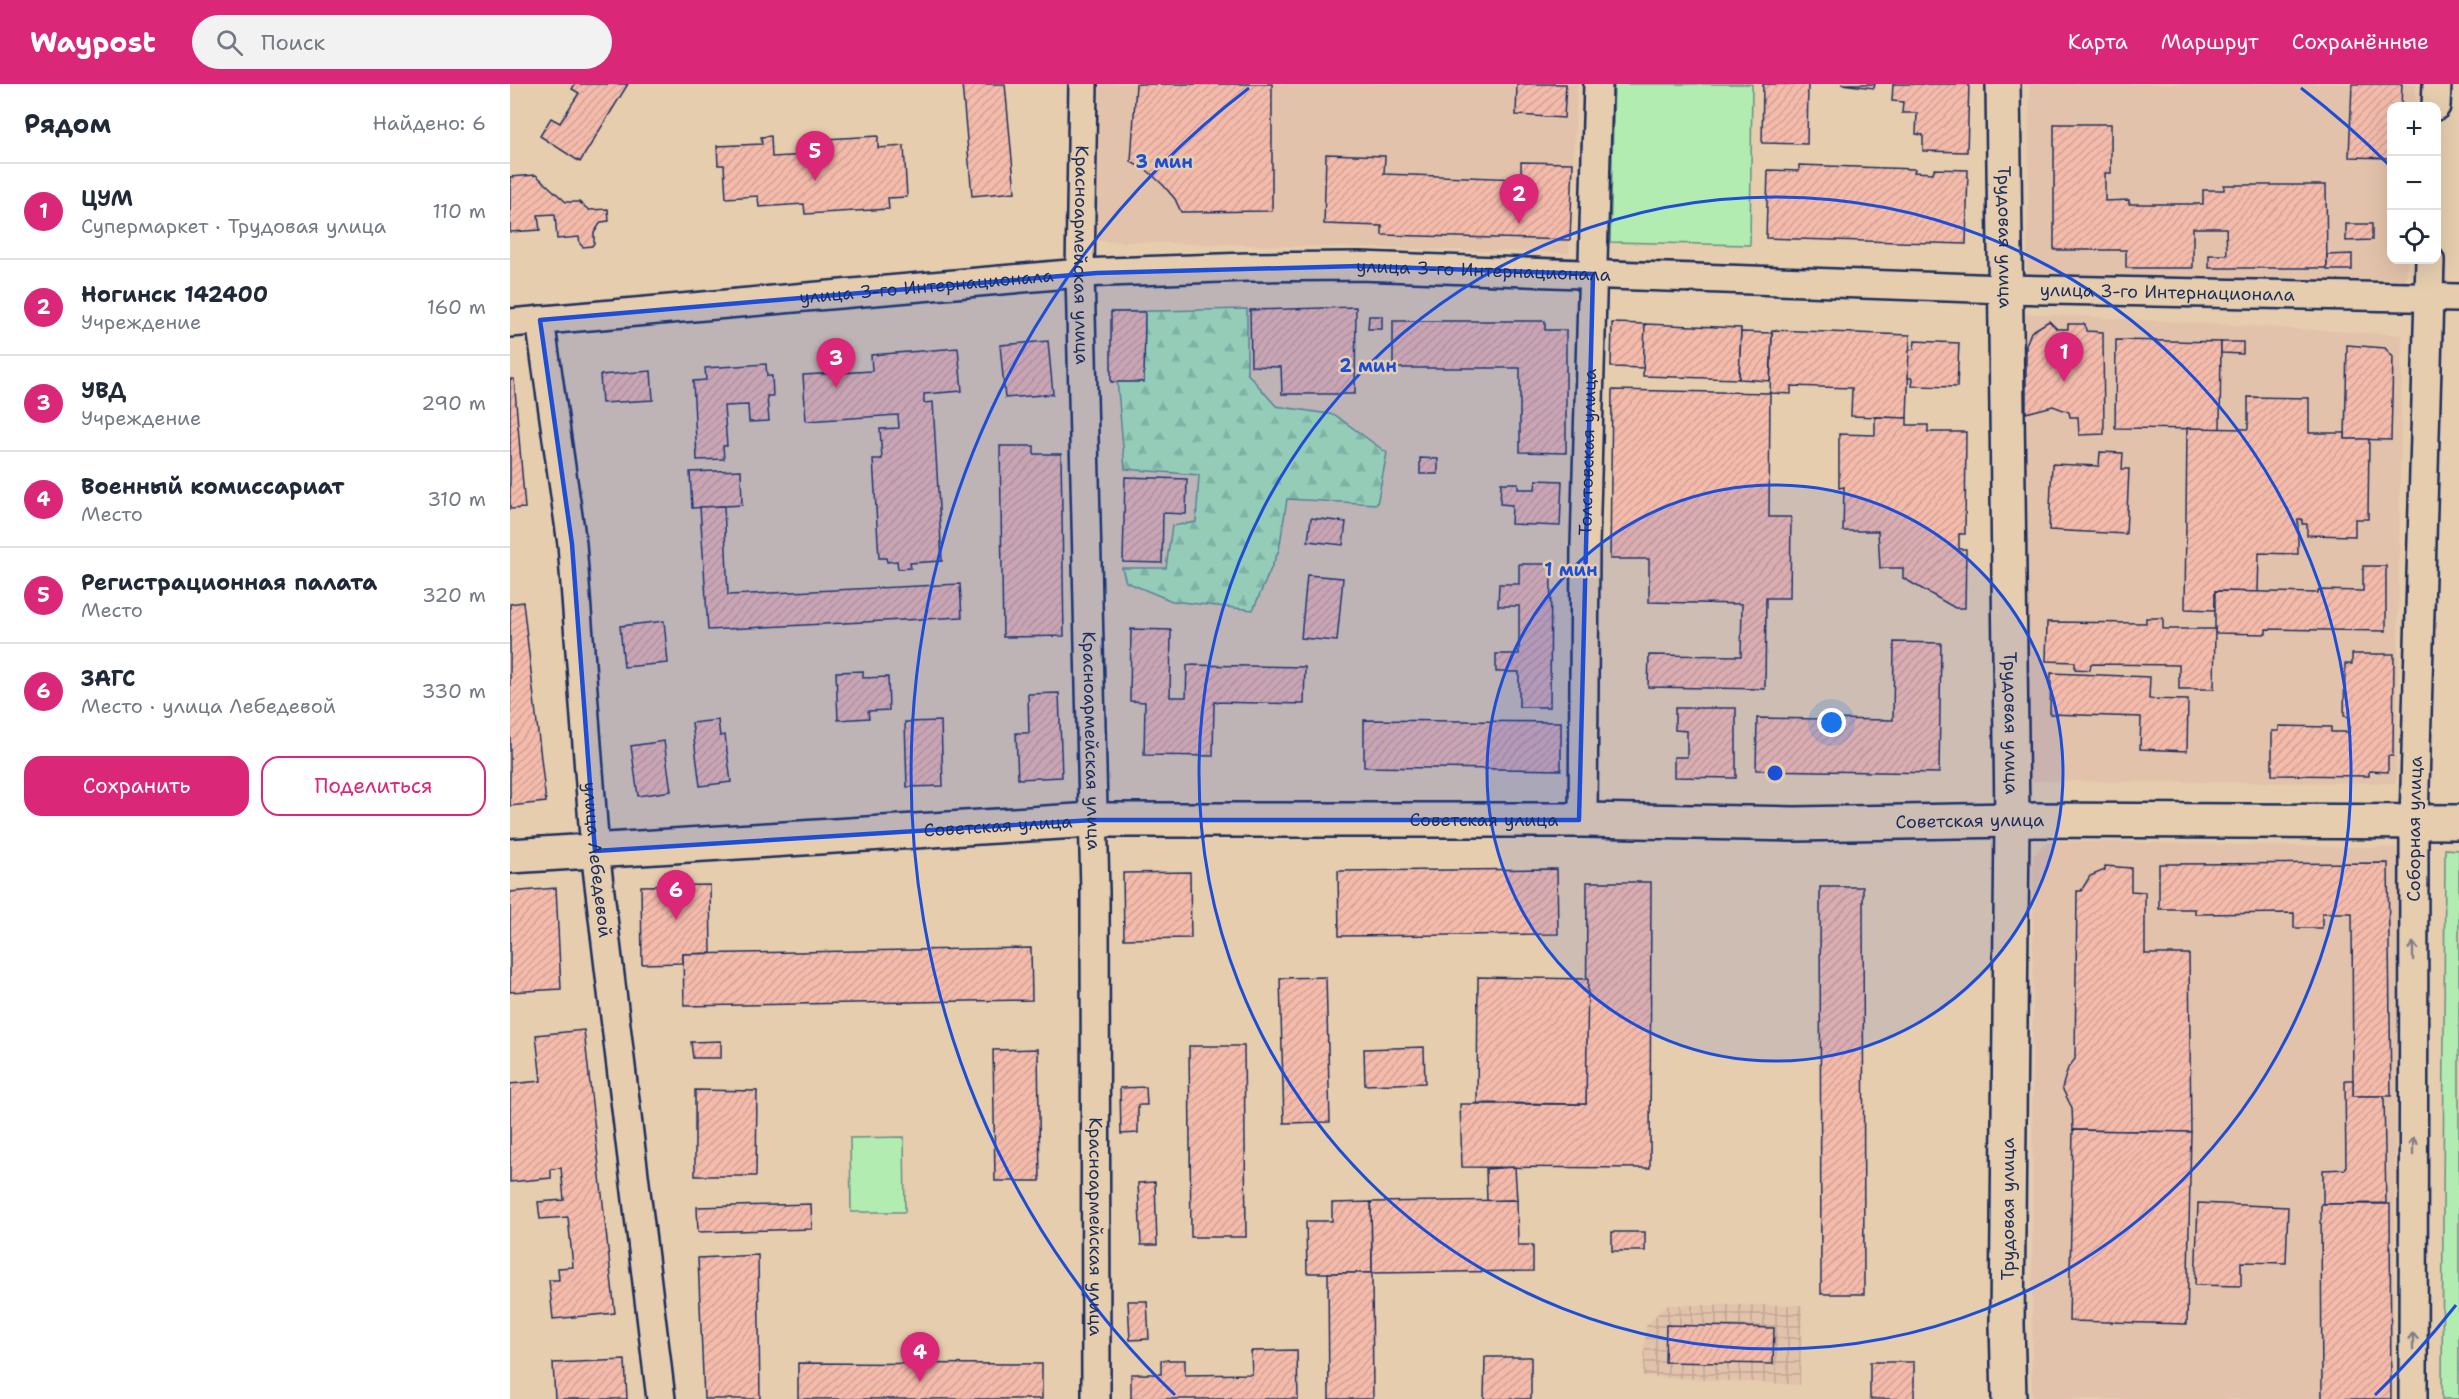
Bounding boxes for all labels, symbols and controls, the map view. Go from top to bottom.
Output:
search box [192,15,612,69]
text: Waypost [30,23,156,61]
icon: search [213,26,246,59]
text: Поиск [261,28,325,57]
text: Карта [2068,28,2128,56]
text: Маршрут [2161,28,2259,56]
text: Сохранённые [2292,28,2429,56]
map controls [2387,102,2441,264]
button: + [2387,102,2441,156]
text: Рядом [24,106,111,141]
text: Найдено: 6 [373,110,486,136]
pin: 5 [796,132,834,181]
street label: Красноармейская улица [1068,145,1094,365]
text: 3 мин [1135,150,1193,174]
button: − [2387,156,2441,210]
street label: Трудовая улица [1992,165,2018,309]
pin: 2 [1500,174,1538,224]
text: ЦУМ [81,184,133,213]
text: 1 [39,198,48,224]
text: 110 m [432,198,486,224]
button: locate [2387,210,2441,264]
text: Супермаркет · Трудовая улица [81,213,386,239]
street label: улица 3-го Интернационала [1356,254,1611,287]
street label: улица 3-го Интернационала [798,263,1054,310]
street label: улица 3-го Интернационала [2040,278,2295,307]
text: Ногинск 142400 [81,280,268,309]
text: 2 [37,294,51,320]
text: 160 m [427,294,486,320]
text: Учреждение [81,309,201,335]
pin: 1 [2044,332,2084,382]
pin: 3 [816,338,856,388]
text: 2 мин [1339,354,1397,378]
street label: Толстовская улица [1573,368,1602,536]
text: УВД [81,376,126,405]
text: 3 [37,390,51,416]
text: 290 m [421,390,486,416]
text: Учреждение [81,405,201,431]
text: Военный комиссариат [81,472,345,501]
text: 4 [37,486,51,512]
text: 310 m [427,486,486,512]
text: Место [81,501,143,527]
text: 1 мин [1544,558,1598,582]
text: Регистрационная палата [81,568,377,597]
text: 5 [37,582,50,608]
text: 320 m [422,582,486,608]
text: Место [81,597,143,623]
street label: Красноармейская улица [1077,631,1106,851]
street label: Трудовая улица [1998,651,2024,794]
text: ЗАГС [81,664,136,693]
text: 6 [37,678,51,704]
text: 330 m [422,678,486,704]
text: Место · улица Лебедевой [81,693,336,719]
your location [1817,708,1846,737]
button: Сохранить [24,756,249,816]
button: Поделиться [261,756,486,816]
street label: Соборная улица [2402,756,2428,902]
centre of rings [1765,763,1785,783]
street label: улица Лебедевой [578,781,617,939]
street label: Советская улица [1409,808,1558,832]
street label: Советская улица [1895,808,2044,834]
street label: Советская улица [923,809,1073,842]
pin: 6 [656,870,696,920]
one-way arrow [2407,941,2419,961]
street label: Красноармейская улица [1083,1117,1108,1336]
one-way arrow [2407,1136,2419,1156]
street label: Трудовая улица [1996,1138,2020,1280]
one-way arrow [2407,1331,2419,1351]
pin: 4 [900,1332,940,1382]

